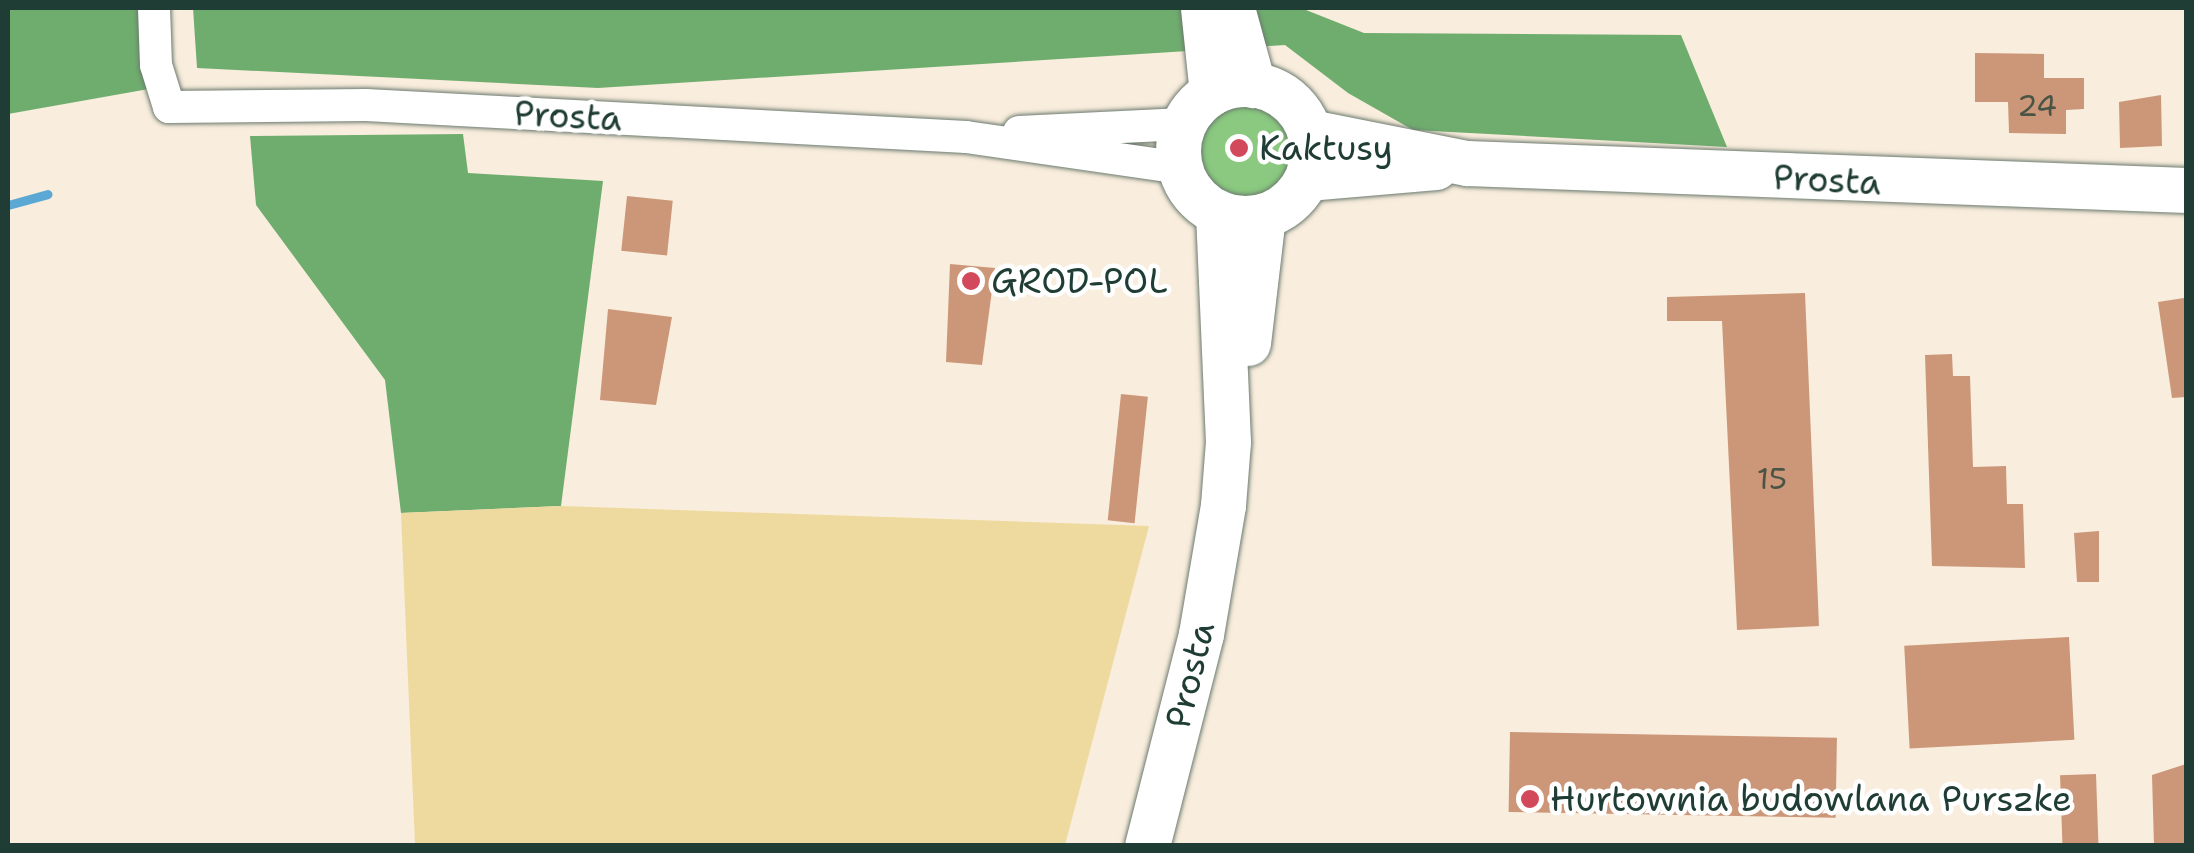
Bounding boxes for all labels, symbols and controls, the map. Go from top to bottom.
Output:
house number: 24 [2017,88,2057,124]
street label: Prosta [513,92,623,140]
place label: Kaktusy [1259,127,1393,169]
marker: Kaktusy [1228,137,1250,159]
street label: Prosta [1772,156,1882,204]
place label: GROD-POL [991,260,1168,302]
marker: GROD-POL [960,270,982,292]
house number: 15 [1757,461,1787,497]
street label: Prosta [1157,617,1223,733]
place label: Hurtownia budowlana Purszke [1550,778,2072,820]
marker: Hurtownia budowlana Purszke [1519,788,1541,810]

